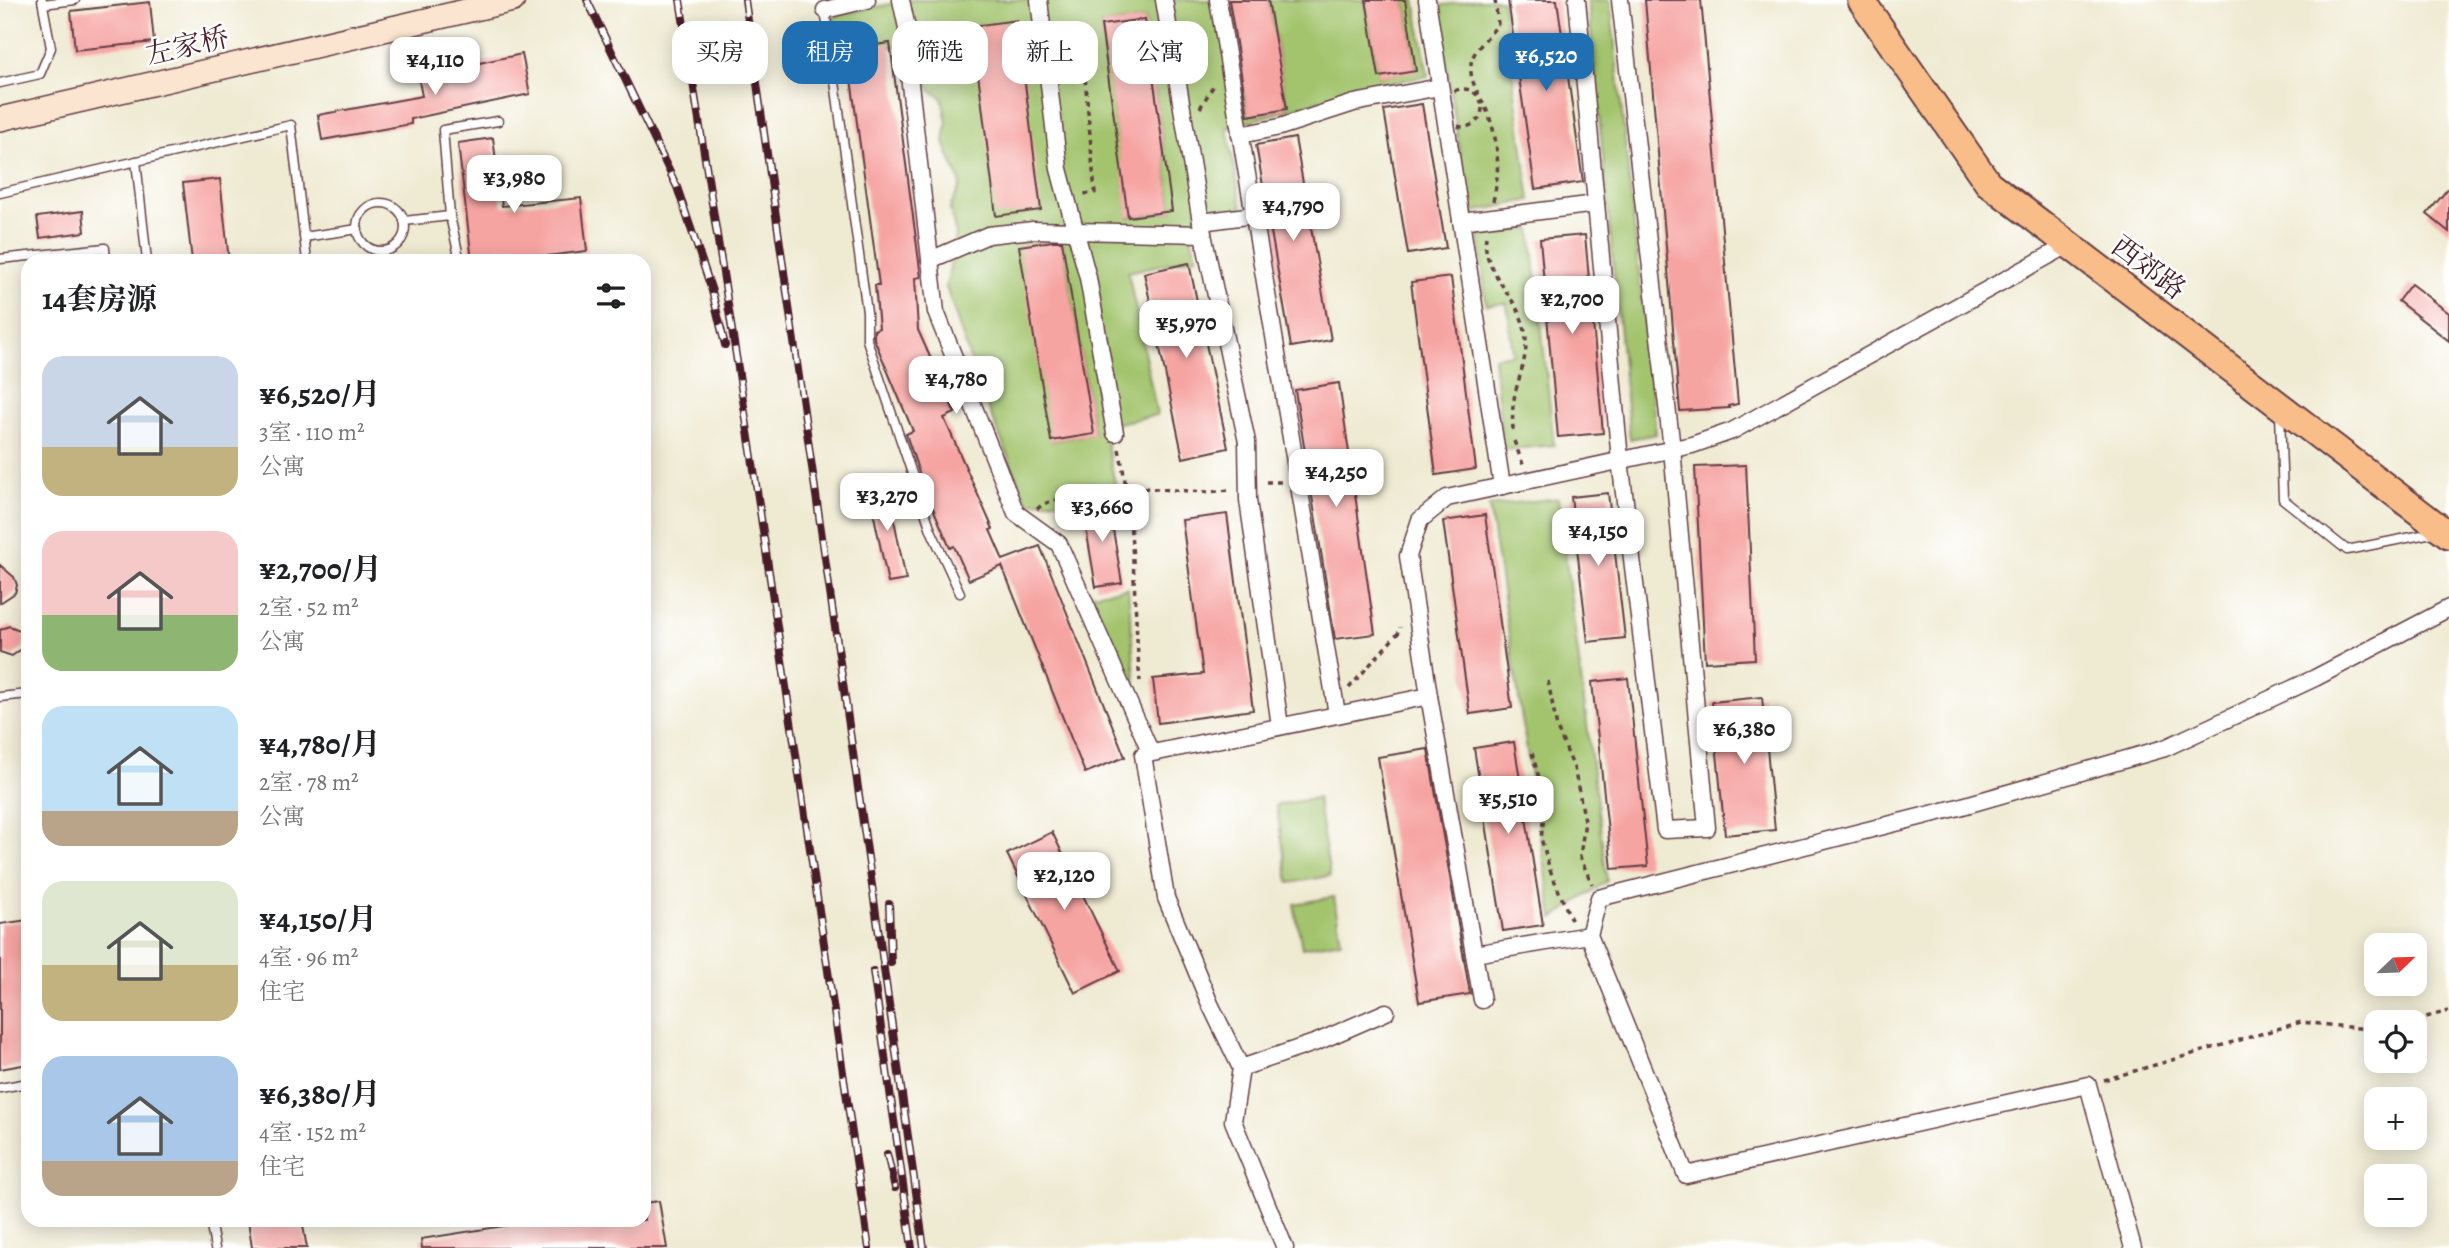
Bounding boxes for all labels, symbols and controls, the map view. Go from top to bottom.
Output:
street label: 左家桥 [142,18,232,74]
chip: 买房 [672,21,768,84]
chip: 租房 [782,21,878,84]
chip: 筛选 [892,21,988,84]
chip: 新上 [1002,21,1098,84]
chip: 公寓 [1112,21,1208,84]
pin: ¥6,520 [1489,34,1603,93]
pin: ¥4,110 [378,38,492,97]
text: ¥6,520 [1515,40,1577,71]
text: ¥4,110 [406,44,464,75]
pin: ¥3,980 [457,156,571,215]
text: ¥3,980 [483,162,545,193]
pin: ¥4,790 [1236,184,1350,243]
text: ¥4,790 [1262,190,1324,221]
street label: 西郊路 [2103,227,2193,308]
pin: ¥2,700 [1515,276,1629,336]
icon: filters [592,277,630,315]
text: 14套房源 [42,279,157,319]
text: ¥2,700 [1540,283,1604,314]
pin: ¥5,970 [1129,300,1243,360]
text: ¥5,970 [1155,307,1217,338]
pin: ¥4,780 [899,356,1013,416]
text: ¥4,780 [925,363,987,394]
text: ¥6,520/月 [259,374,381,414]
icon: home [98,384,182,468]
text: 3室 · 110 m² [259,417,364,448]
pin: ¥4,250 [1279,449,1393,509]
text: 公寓 [259,451,305,482]
text: ¥4,250 [1305,456,1367,487]
pin: ¥3,270 [830,474,944,533]
text: ¥3,270 [856,480,918,511]
pin: ¥3,660 [1045,484,1159,544]
text: ¥3,660 [1071,491,1133,522]
pin: ¥4,150 [1541,508,1655,568]
text: ¥4,150 [1568,515,1628,546]
text: ¥2,700/月 [259,549,382,589]
icon: home [98,559,182,643]
text: 2室 · 52 m² [259,592,359,623]
text: 公寓 [259,626,305,657]
pin: ¥6,380 [1687,706,1801,766]
text: ¥6,380 [1713,713,1775,744]
text: ¥4,780/月 [259,724,381,764]
icon: home [98,734,182,818]
text: 2室 · 78 m² [259,767,359,798]
pin: ¥5,510 [1451,776,1565,836]
text: ¥5,510 [1479,783,1537,814]
text: 公寓 [259,801,305,832]
pin: ¥2,120 [1007,852,1121,912]
text: ¥2,120 [1033,859,1095,890]
text: ¥4,150/月 [259,899,377,939]
icon: home [98,909,182,993]
north arrow [2364,933,2427,996]
map controls [2364,933,2427,1227]
text: 4室 · 96 m² [259,942,358,973]
text: 住宅 [259,976,305,1007]
button: locate [2364,1010,2427,1073]
text: ¥6,380/月 [259,1074,381,1114]
icon: home [98,1084,182,1168]
button: + [2364,1087,2427,1150]
text: 4室 · 152 m² [259,1117,366,1148]
text: 住宅 [259,1151,305,1182]
button: − [2364,1164,2427,1227]

